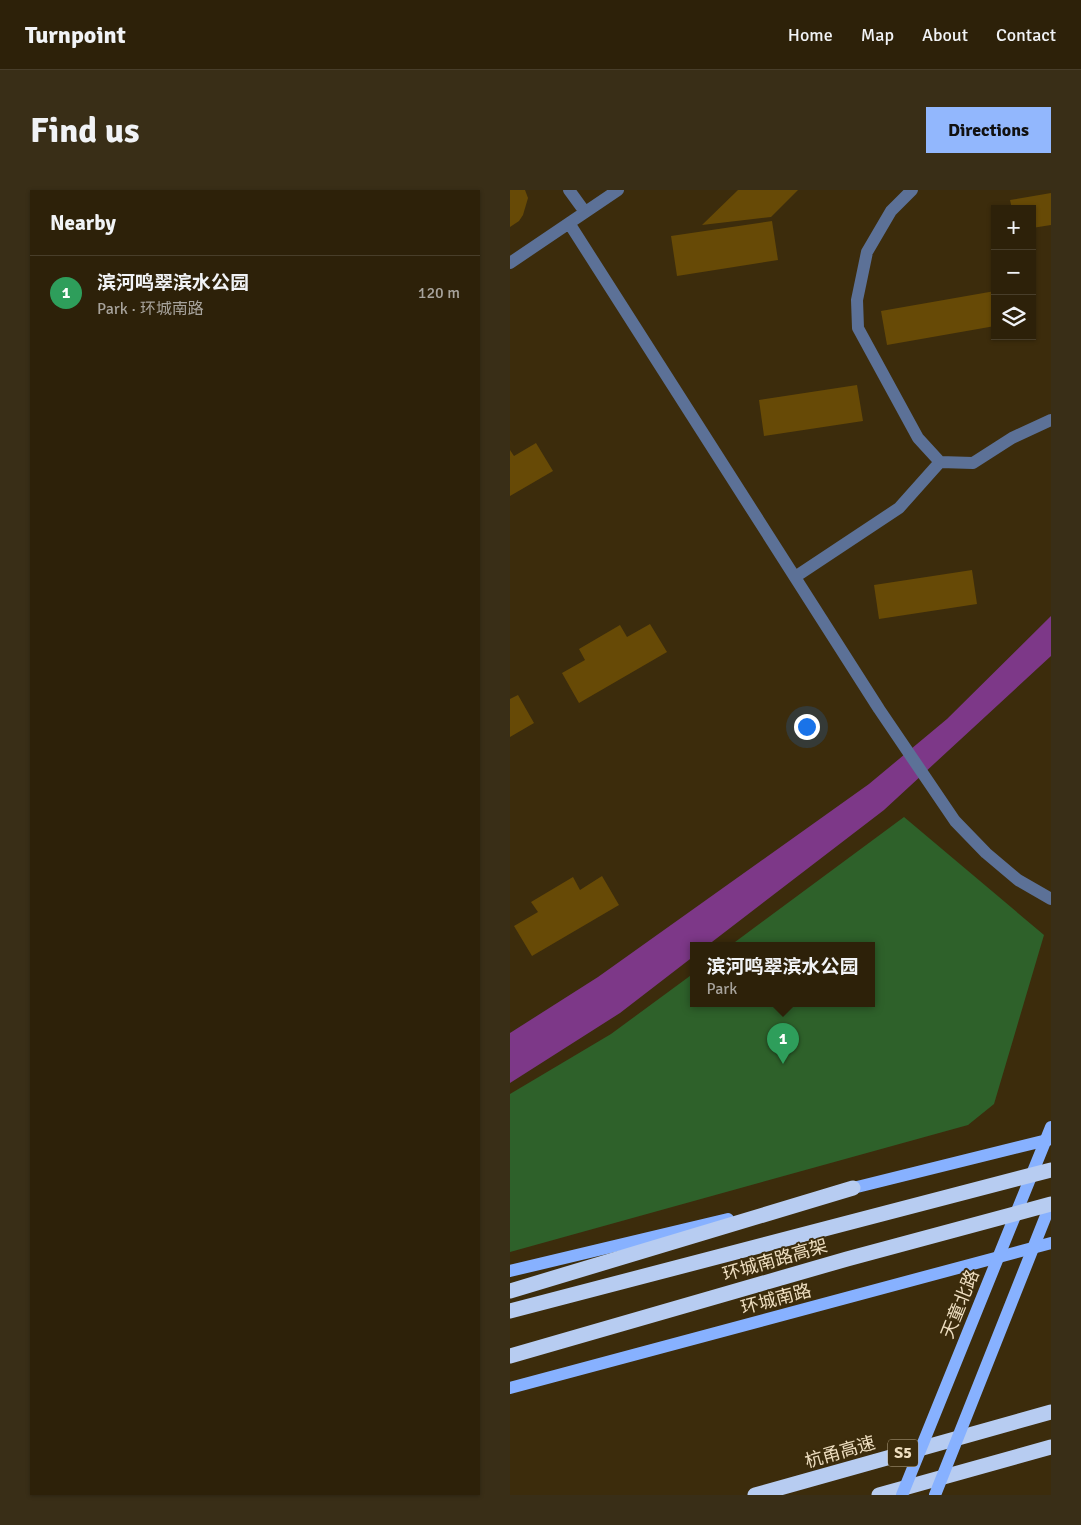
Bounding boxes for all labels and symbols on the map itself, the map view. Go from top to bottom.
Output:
your location [794,714,820,740]
pin: 1 [767,1023,799,1064]
street label: 环城南路高架 [720,1235,830,1285]
street label: 天童北路 [936,1267,984,1341]
street label: 环城南路 [738,1279,814,1319]
street label: 杭甬高速 [802,1432,878,1472]
road number: S5 [888,1440,918,1466]

